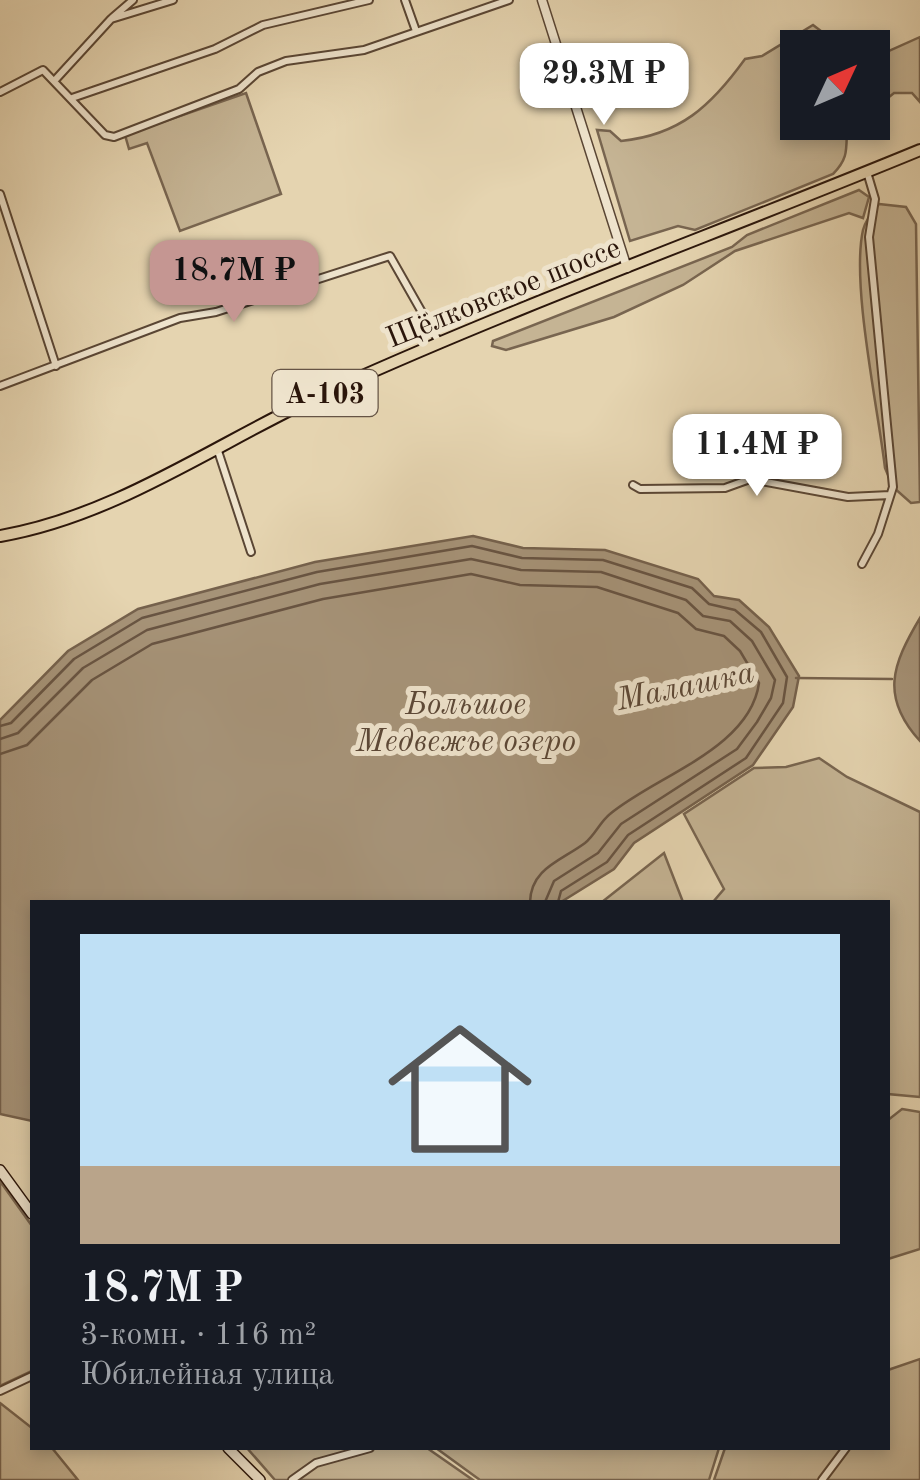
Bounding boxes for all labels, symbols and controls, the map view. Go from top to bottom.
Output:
north arrow [780,30,890,140]
map controls [780,30,890,140]
pin: 29.3M ₽ [512,43,696,128]
text: 29.3M ₽ [542,59,666,91]
street label: Щёлковское шоссе [382,233,625,355]
pin: 18.7M ₽ [142,240,326,325]
text: 18.7M ₽ [172,256,296,288]
road number: А-103 [272,370,378,416]
pin: 11.4M ₽ [665,414,849,499]
text: 11.4M ₽ [695,430,819,462]
water label: Малашка [613,658,757,718]
water label: Большое Медвежье озеро [355,690,576,759]
icon: home [370,999,550,1179]
text: 18.7M ₽ [80,1269,243,1311]
text: 3-комн. · 116 m² [80,1320,316,1352]
text: Юбилейная улица [80,1360,334,1392]

